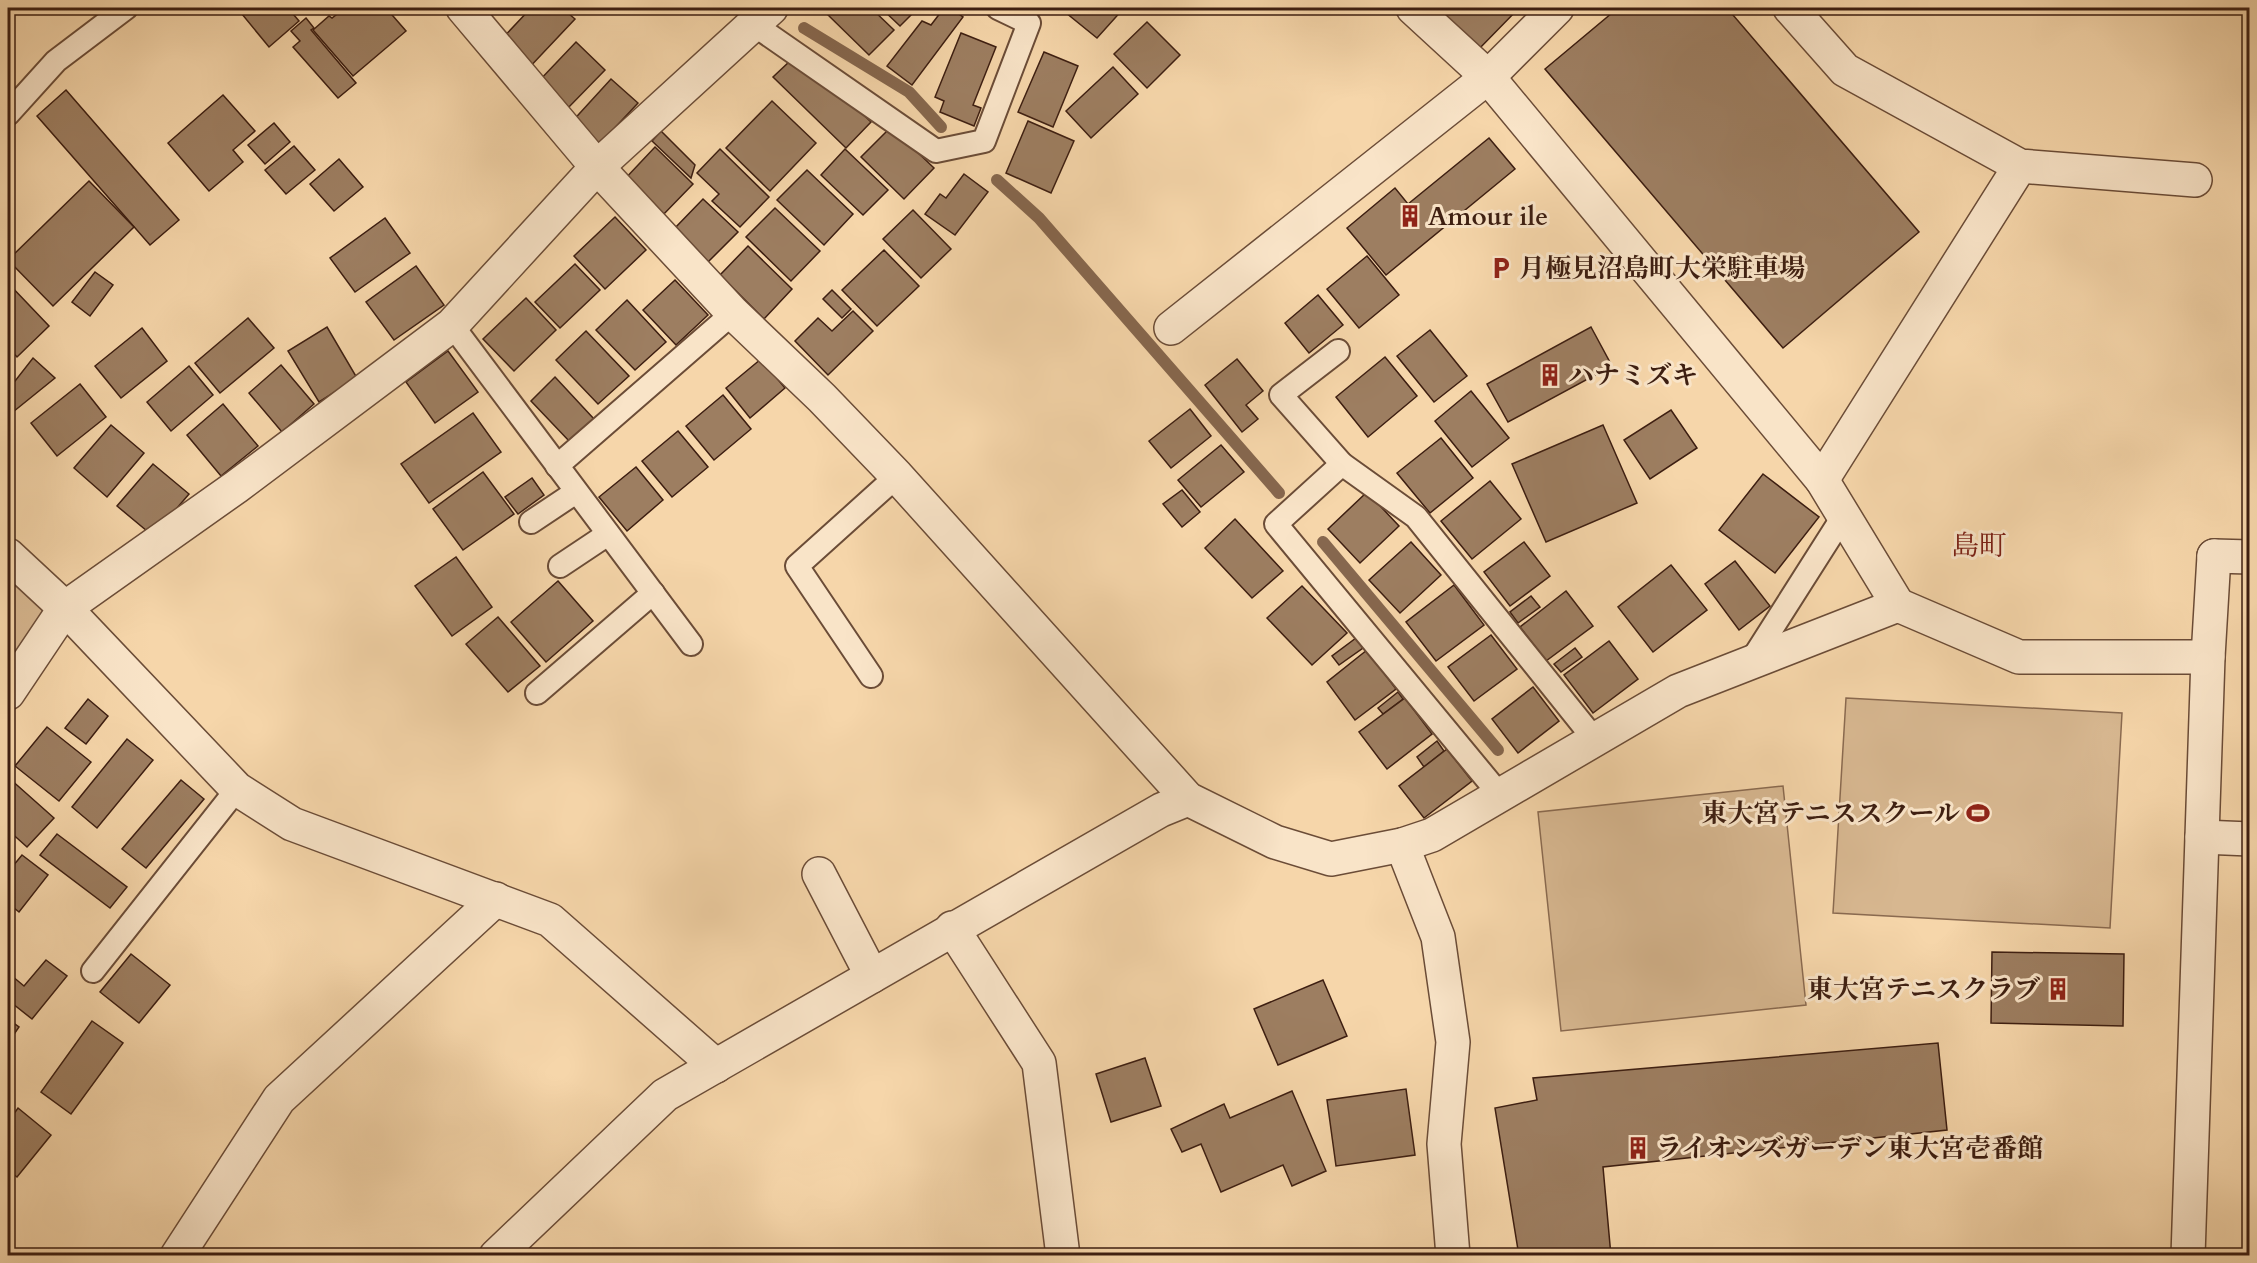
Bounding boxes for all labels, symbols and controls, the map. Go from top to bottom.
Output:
place label: Amour ile [1428,199,1548,234]
building icon: Amour ile [1397,203,1423,229]
place label: 月極見沼島町大栄駐車場 [1519,251,1805,286]
parking icon: 月極見沼島町大栄駐車場 [1488,255,1514,281]
place label: ハナミズキ [1568,358,1698,393]
building icon: ハナミズキ [1537,362,1563,388]
district label: 島町 [1951,527,2007,565]
place label: 東大宮テニススクール [1702,796,1960,831]
sports icon: 東大宮テニススクール [1965,800,1991,826]
place label: 東大宮テニスクラブ [1807,972,2041,1007]
building icon: 東大宮テニスクラブ [2045,976,2071,1002]
place label: ライオンズガーデン東大宮壱番館 [1656,1131,2043,1166]
building icon: ライオンズガーデン東大宮壱番館 [1625,1135,1651,1161]

